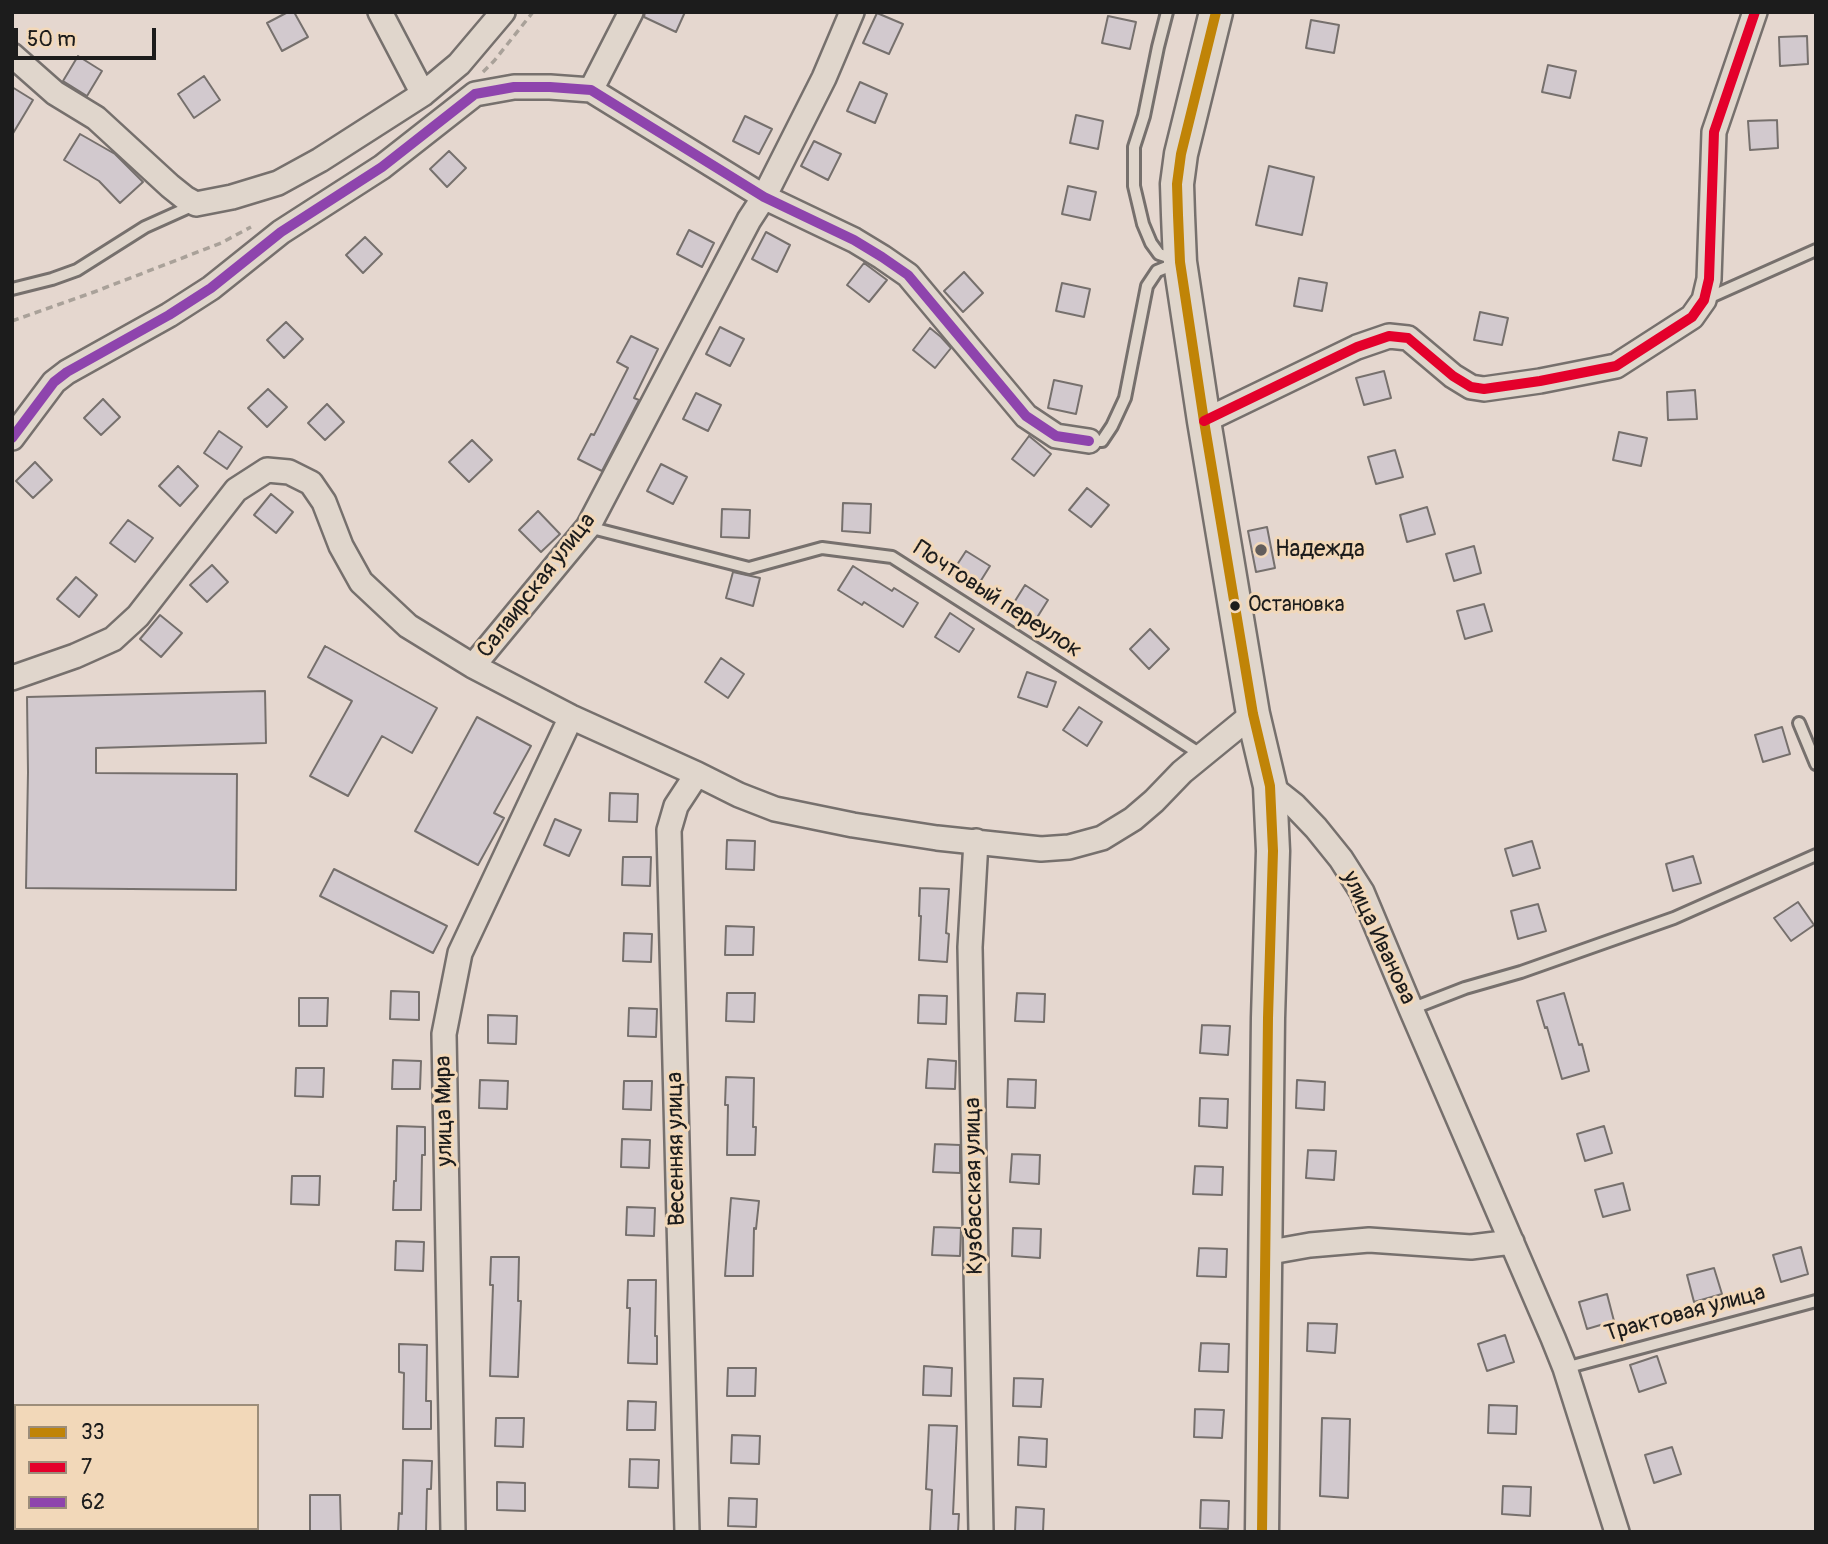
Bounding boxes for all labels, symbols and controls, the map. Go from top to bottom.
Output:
scale bar [18,14,159,58]
text: 50 m [27,26,76,53]
street label: Салаирская улица [472,508,602,664]
street label: Почтовый переулок [908,535,1086,665]
place label: Надежда [1275,536,1365,564]
marker: Надежда [1253,542,1269,558]
place label: Остановка [1248,593,1345,619]
marker: Остановка [1228,599,1242,613]
street label: улица Иванова [1335,867,1421,1009]
street label: улица Мира [430,1055,460,1167]
street label: Весенняя улица [662,1072,692,1226]
street label: Кузбасская улица [960,1097,990,1275]
street label: Трактовая улица [1602,1279,1768,1349]
legend [14,1404,259,1530]
text: 33 [81,1419,104,1446]
text: 7 [81,1454,92,1481]
text: 62 [81,1489,105,1516]

